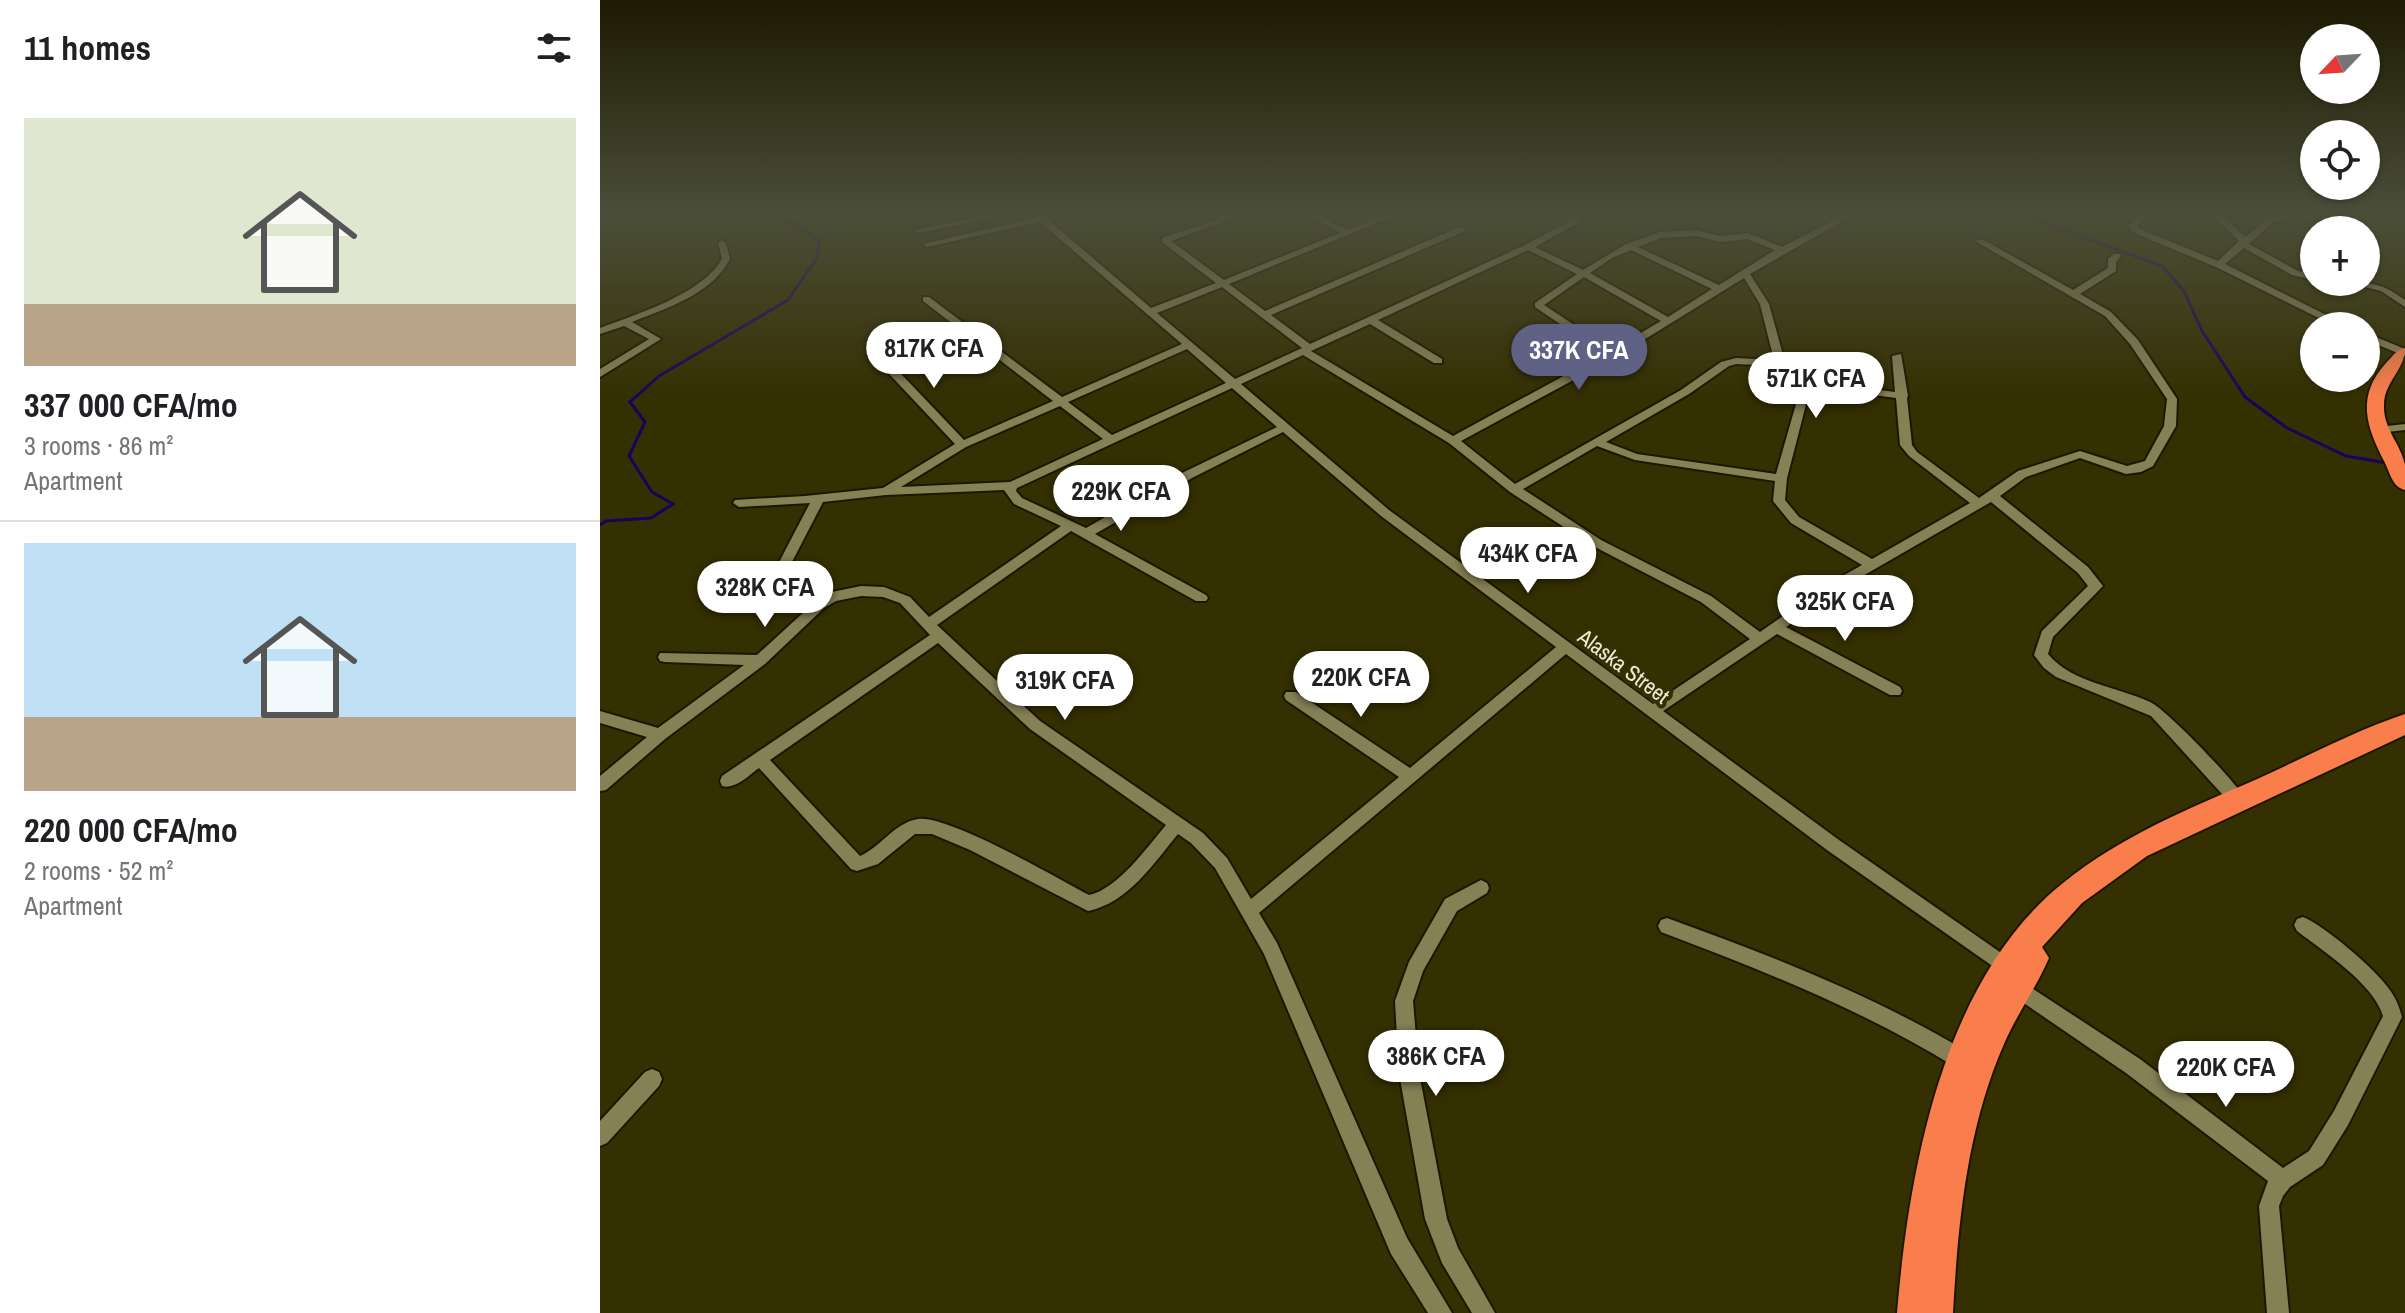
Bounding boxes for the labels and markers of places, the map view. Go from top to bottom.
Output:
pin: 817K CFA [851,322,1017,390]
pin: 337K CFA [1496,324,1662,392]
pin: 571K CFA [1733,352,1899,420]
pin: 229K CFA [1038,465,1204,533]
pin: 434K CFA [1445,527,1611,595]
pin: 328K CFA [682,561,848,629]
pin: 325K CFA [1762,575,1928,643]
pin: 220K CFA [1278,651,1444,719]
pin: 319K CFA [982,654,1148,722]
pin: 386K CFA [1353,1030,1519,1098]
pin: 220K CFA [2143,1041,2309,1109]

